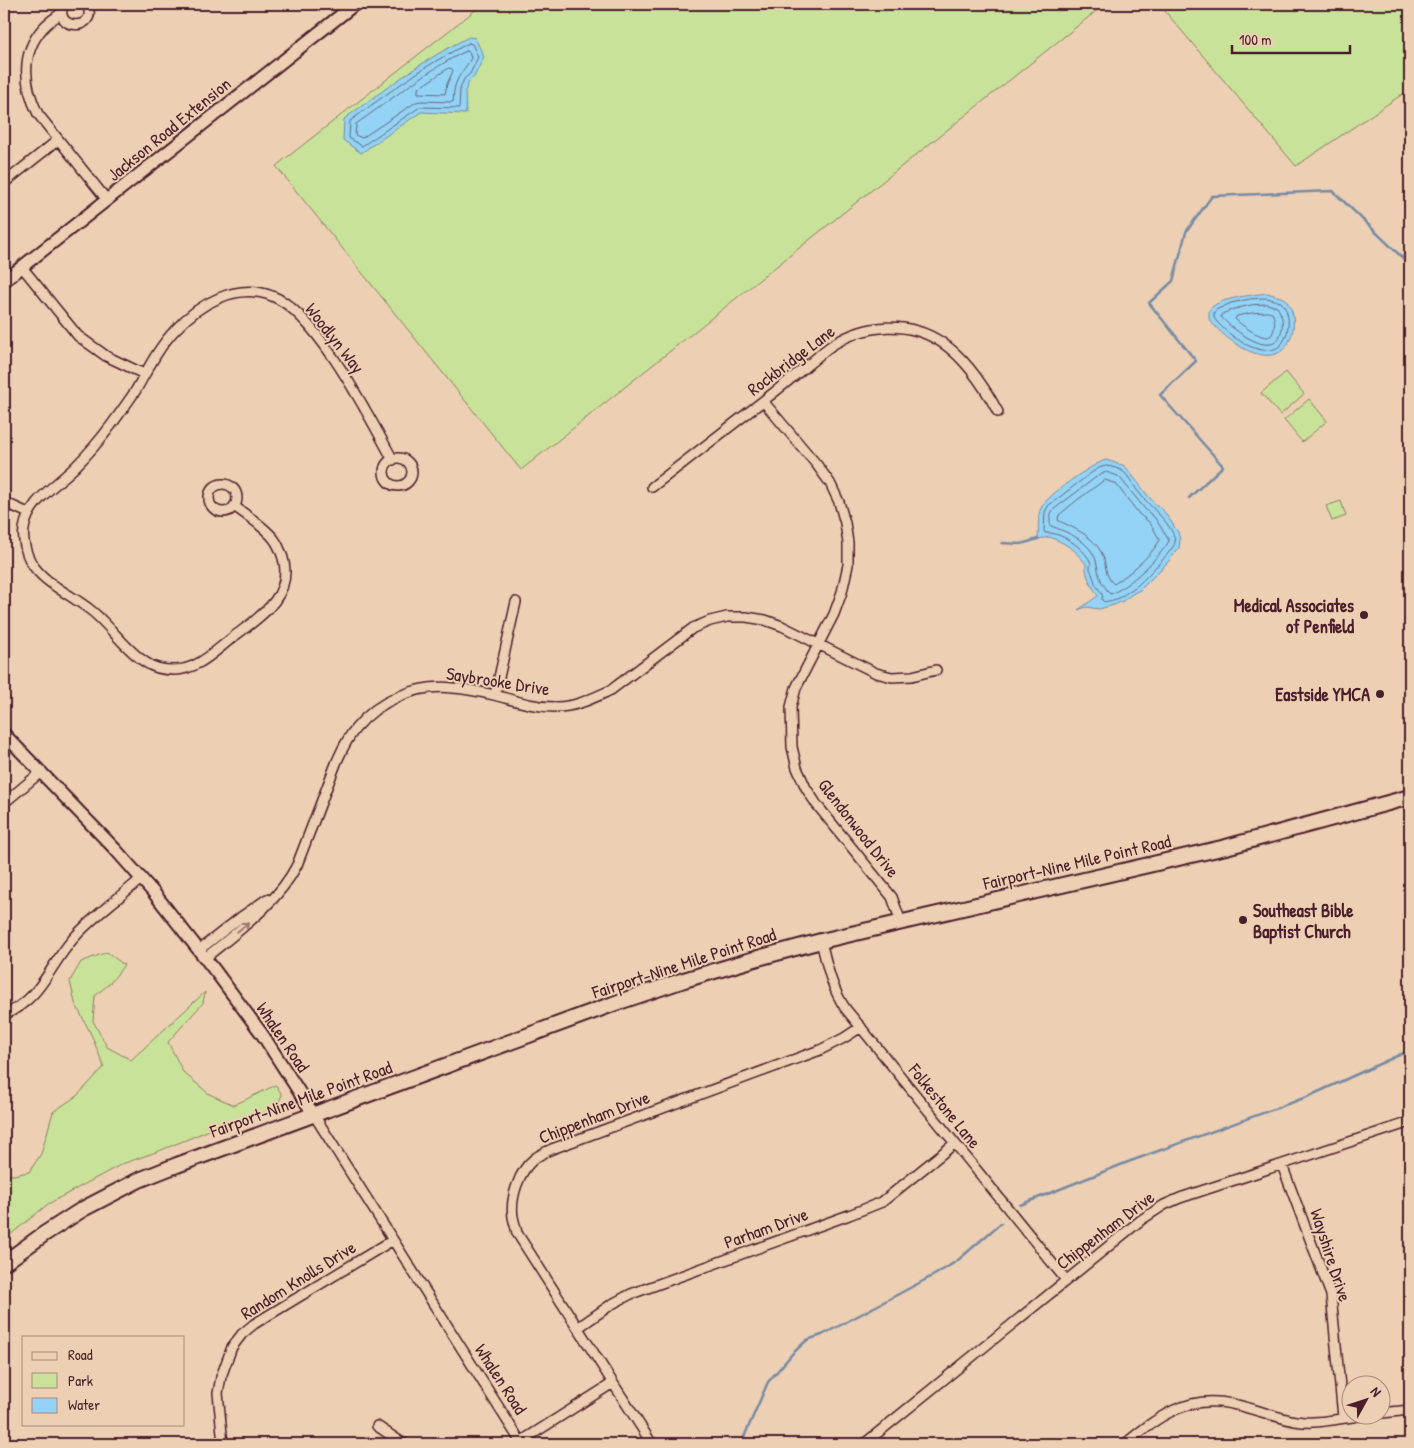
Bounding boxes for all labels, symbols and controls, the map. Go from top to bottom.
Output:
scale bar [1232,22,1349,54]
text: 100 m [1239,29,1272,50]
street label: Jackson Road Extension [102,71,236,187]
street label: Woodlyn Way [300,298,371,379]
street label: Rockbridge Lane [742,319,840,401]
place label: Medical Associates of Penfield [1234,593,1354,639]
marker: Medical Associates of Penfield [1358,609,1370,621]
street label: Saybrooke Drive [444,660,552,702]
place label: Eastside YMCA [1275,682,1370,707]
marker: Eastside YMCA [1374,688,1386,700]
street label: Glendonwood Drive [813,773,905,883]
street label: Fairport-Nine Mile Point Road [980,828,1173,896]
place label: Southeast Bible Baptist Church [1253,898,1354,945]
marker: Southeast Bible Baptist Church [1237,914,1249,926]
street label: Fairport-Nine Mile Point Road [588,921,779,1005]
one-way arrow [236,922,249,933]
street label: Whalen Road [250,997,316,1077]
street label: Fairport-Nine Mile Point Road [206,1054,395,1144]
street label: Folkestone Lane [902,1058,987,1154]
street label: Chippenham Drive [535,1084,653,1150]
street label: Chippenham Drive [1051,1185,1159,1275]
street label: Parham Drive [721,1201,811,1255]
street label: Wayshire Drive [1304,1205,1358,1305]
street label: Random Knolls Drive [236,1235,360,1325]
legend [22,1336,185,1426]
street label: Whalen Road [469,1339,533,1419]
text: Road [68,1344,93,1365]
text: Park [68,1370,93,1391]
north arrow [1342,1376,1392,1426]
text: N [1367,1382,1386,1401]
text: Water [68,1394,100,1415]

